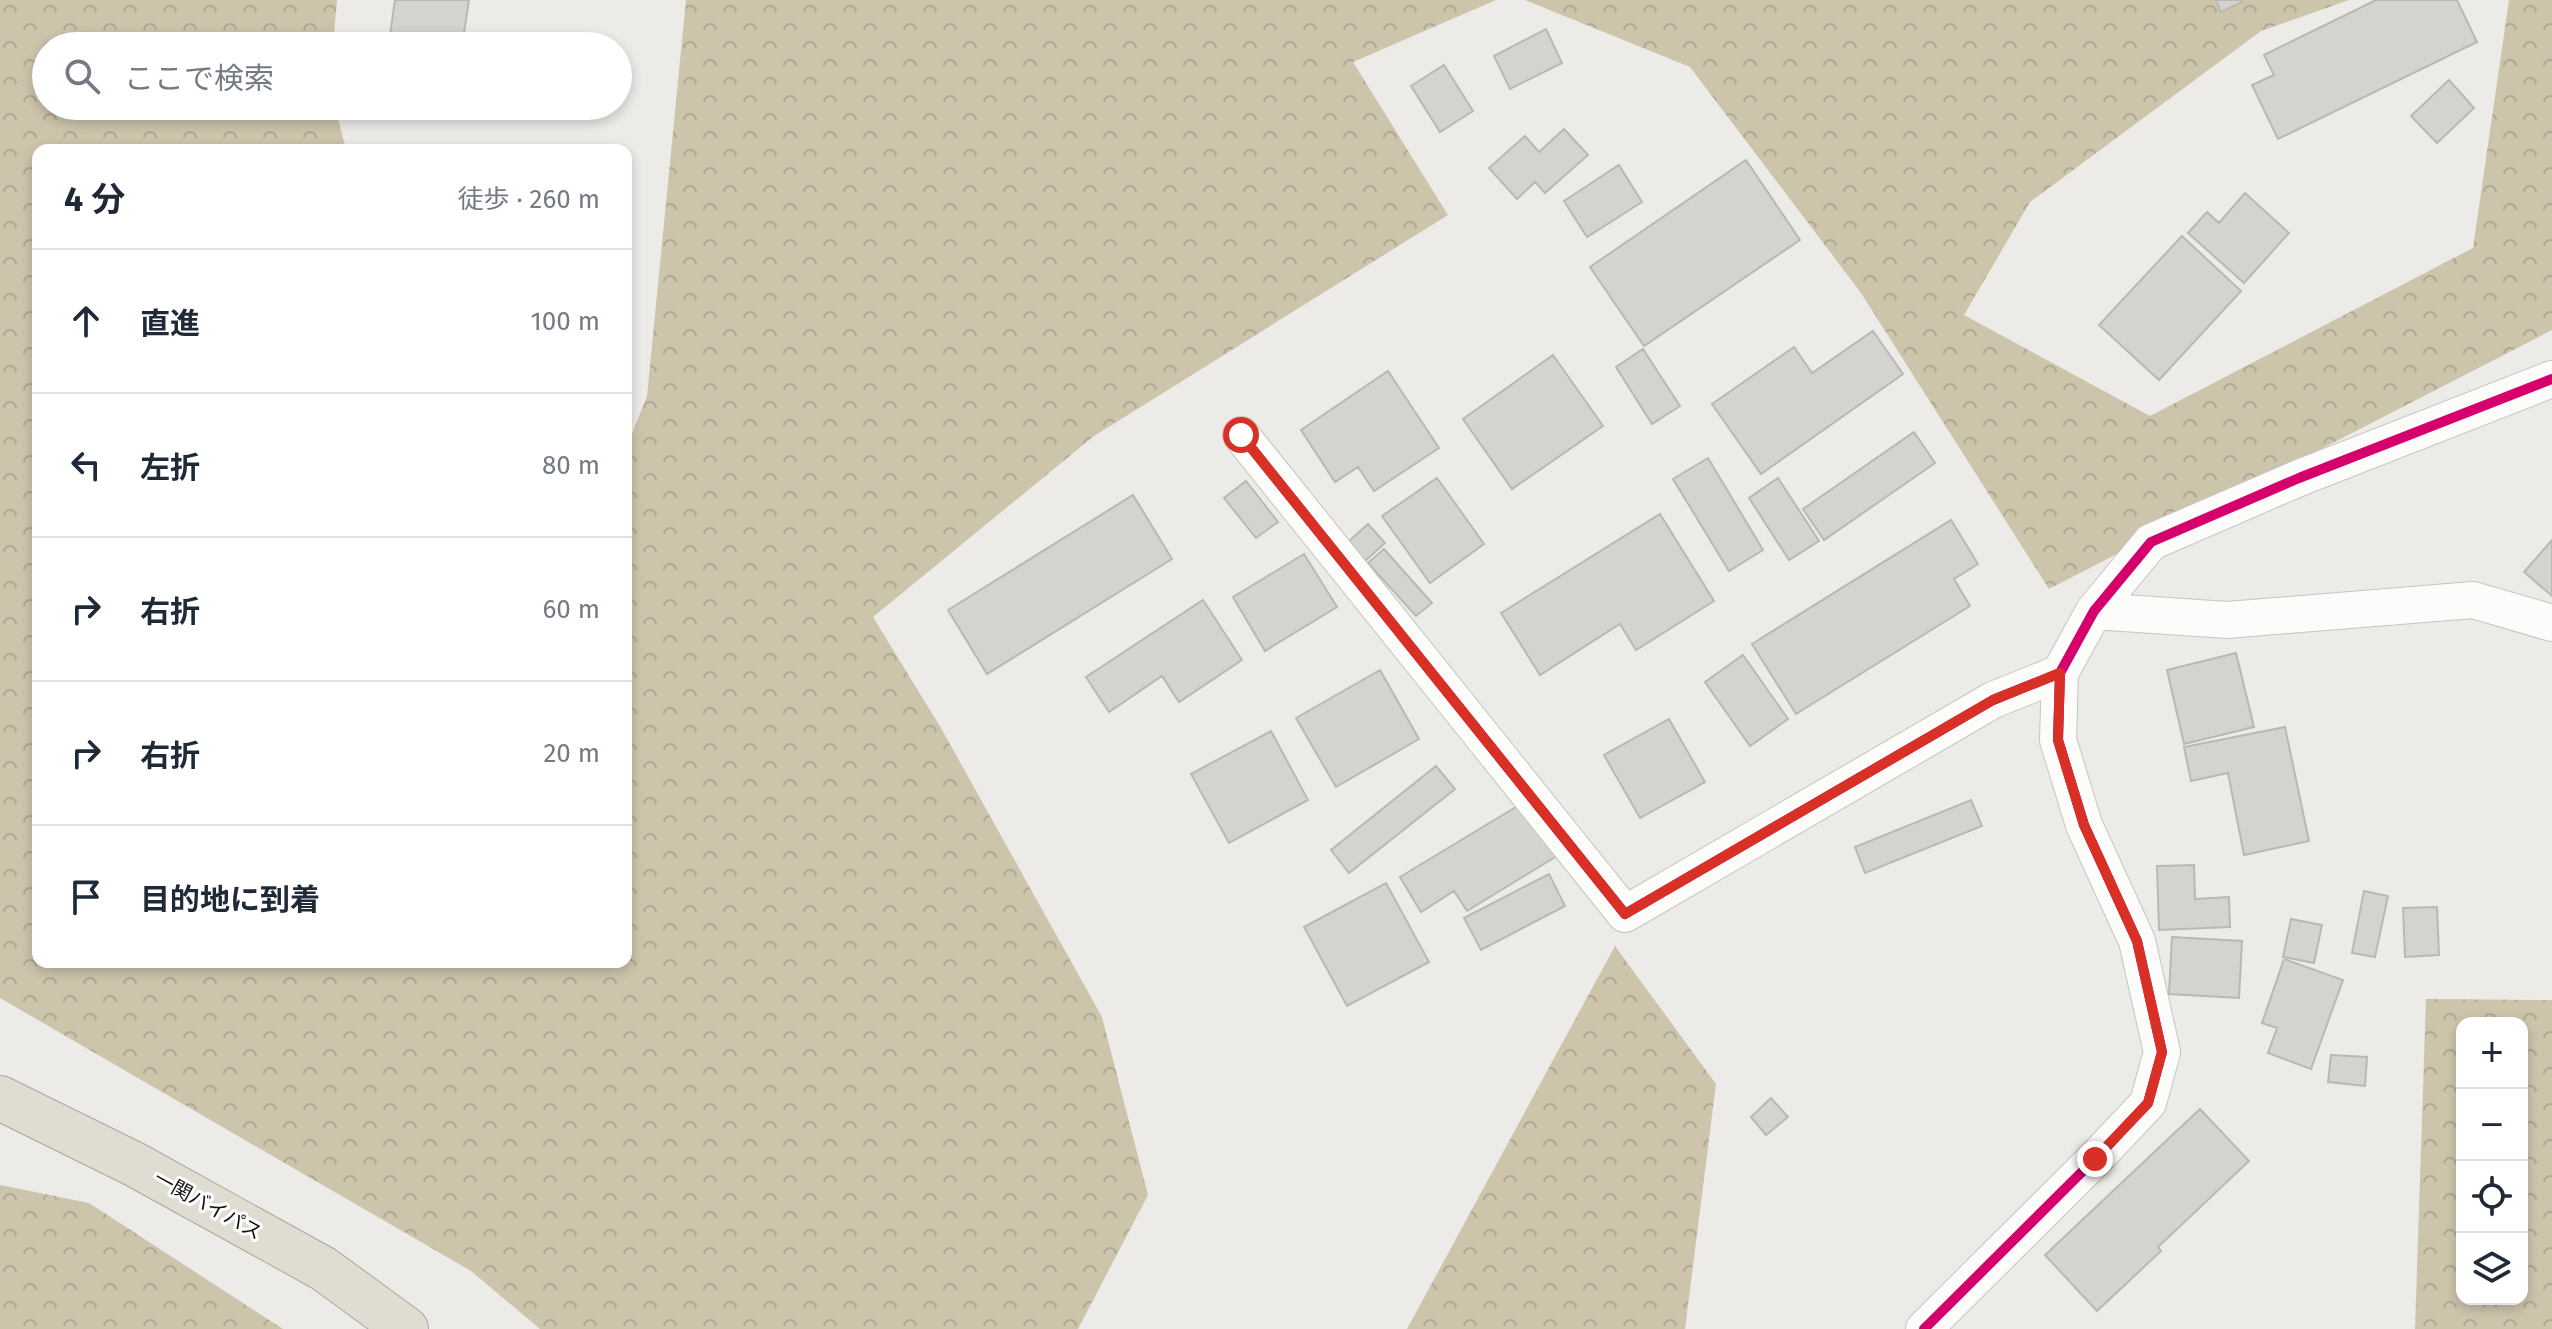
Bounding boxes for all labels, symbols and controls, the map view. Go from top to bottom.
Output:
search box [32,32,632,120]
icon: search [60,54,104,98]
text: ここで検索 [124,61,274,97]
text: 4 分 [64,179,125,220]
text: 徒歩 · 260 m [458,184,600,215]
icon: ahead [64,299,108,343]
text: 直進 [140,306,200,342]
text: 100 m [531,306,600,337]
route start [1223,417,1259,453]
icon: left [64,443,108,487]
text: 左折 [140,450,200,486]
text: 80 m [542,450,600,481]
icon: right [64,587,108,631]
text: 右折 [140,594,200,630]
text: 60 m [542,594,600,625]
icon: right [64,731,108,775]
text: 右折 [140,738,200,774]
text: 20 m [543,738,600,769]
icon: arrive [64,875,108,919]
text: 目的地に到着 [140,882,320,918]
map controls [2456,1017,2528,1305]
button: + [2456,1017,2528,1089]
button: − [2456,1089,2528,1161]
route end [2077,1141,2113,1177]
button: locate [2456,1161,2528,1233]
street label: 一関バイパス [150,1166,266,1244]
button: layers [2456,1233,2528,1305]

